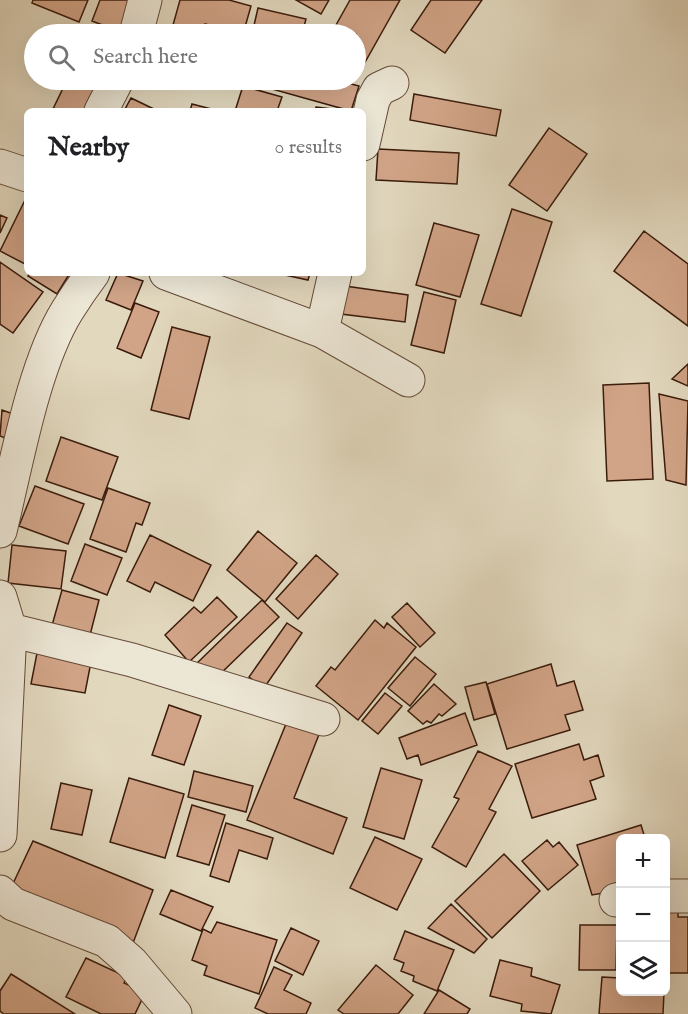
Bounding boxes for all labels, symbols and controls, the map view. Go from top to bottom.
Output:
search box [24,24,366,90]
icon: search [45,41,78,74]
text: Search here [93,43,198,71]
text: Nearby [48,131,129,164]
text: 0 results [275,135,342,160]
map controls [616,834,670,996]
button: + [616,834,670,888]
button: − [616,888,670,942]
button: layers [616,942,670,996]

